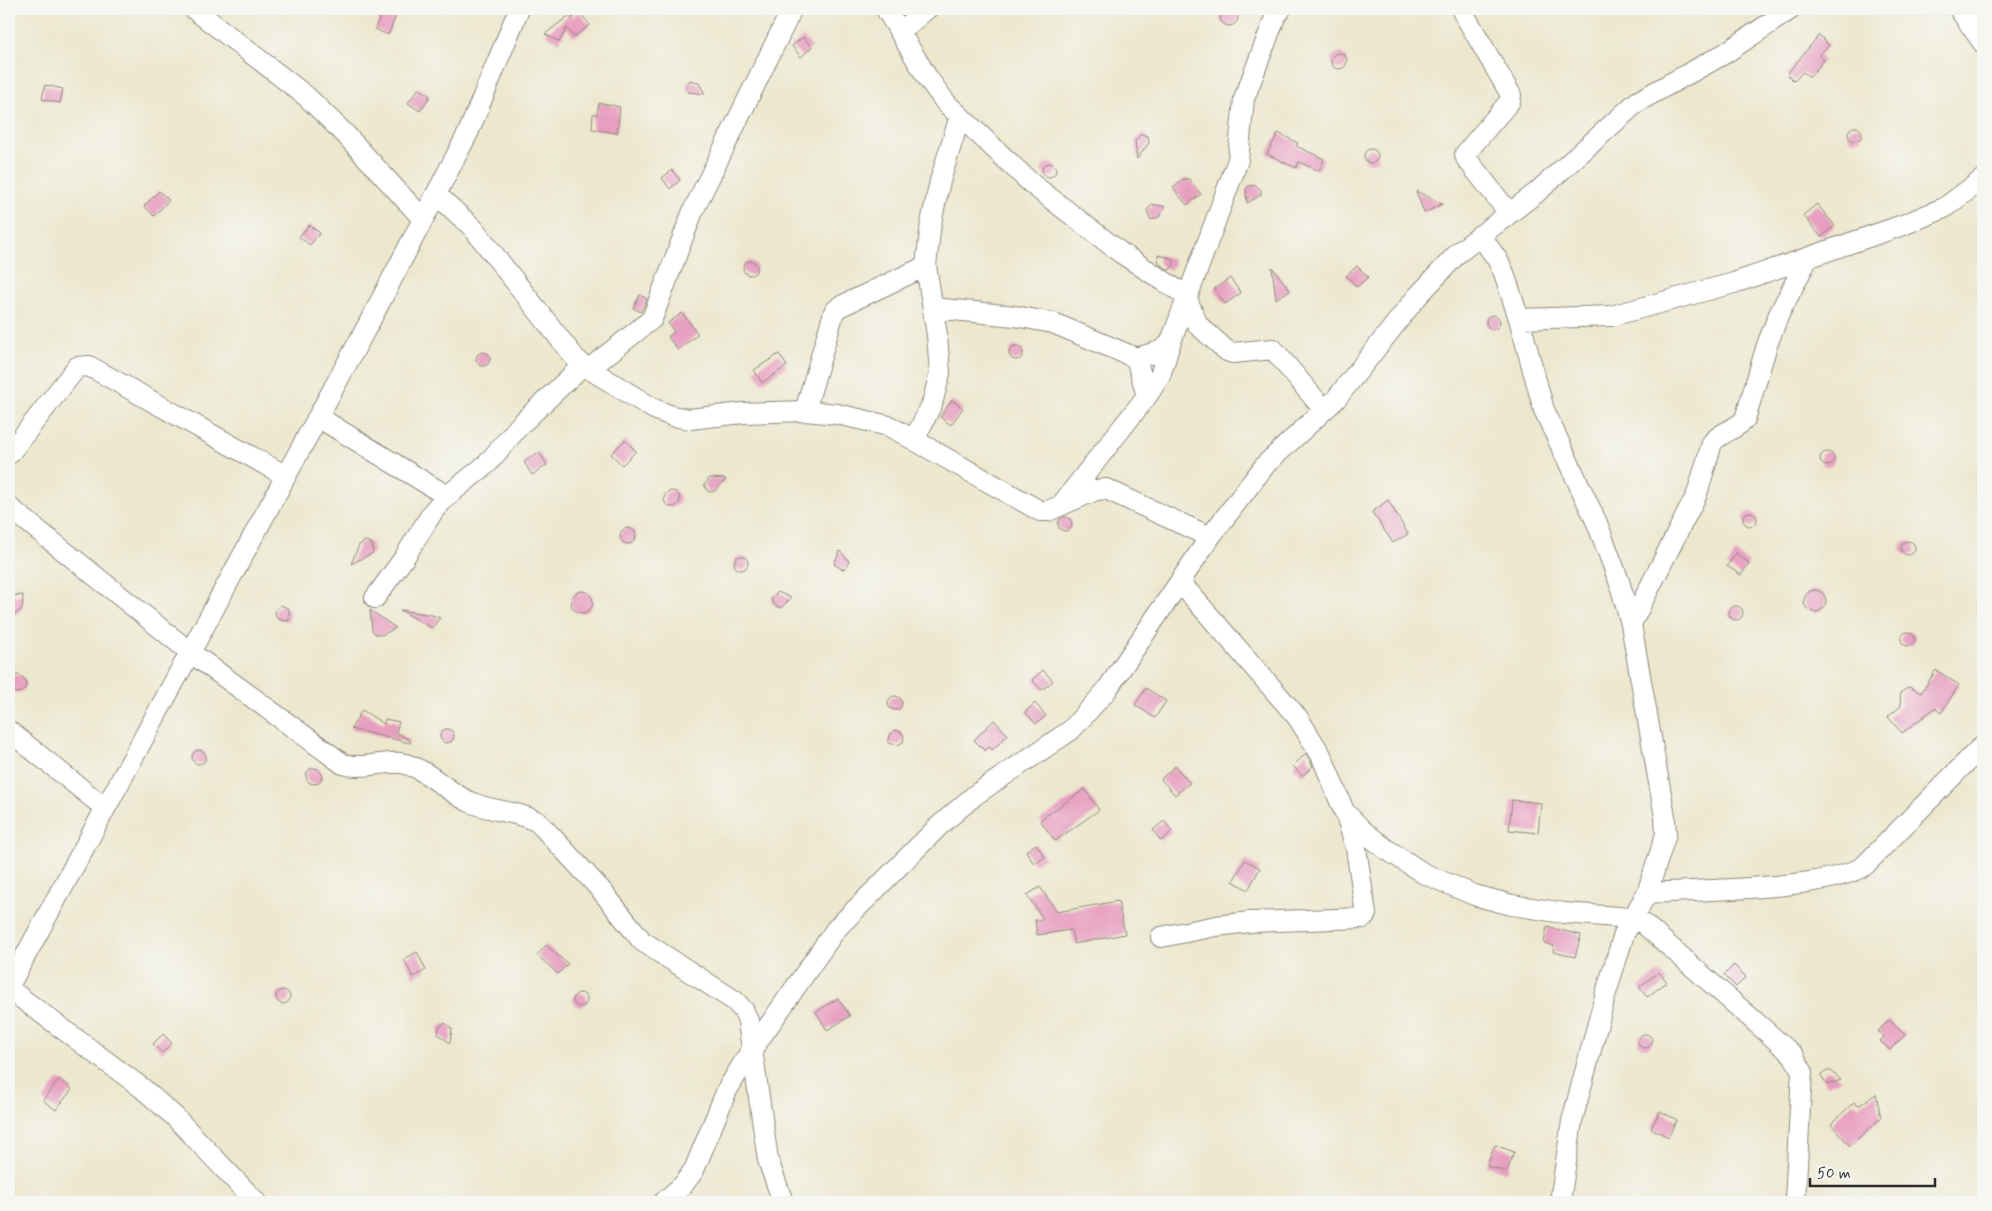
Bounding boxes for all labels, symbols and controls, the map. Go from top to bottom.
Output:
scale bar [1810,1156,1934,1188]
text: 50 m [1817,1164,1851,1184]

